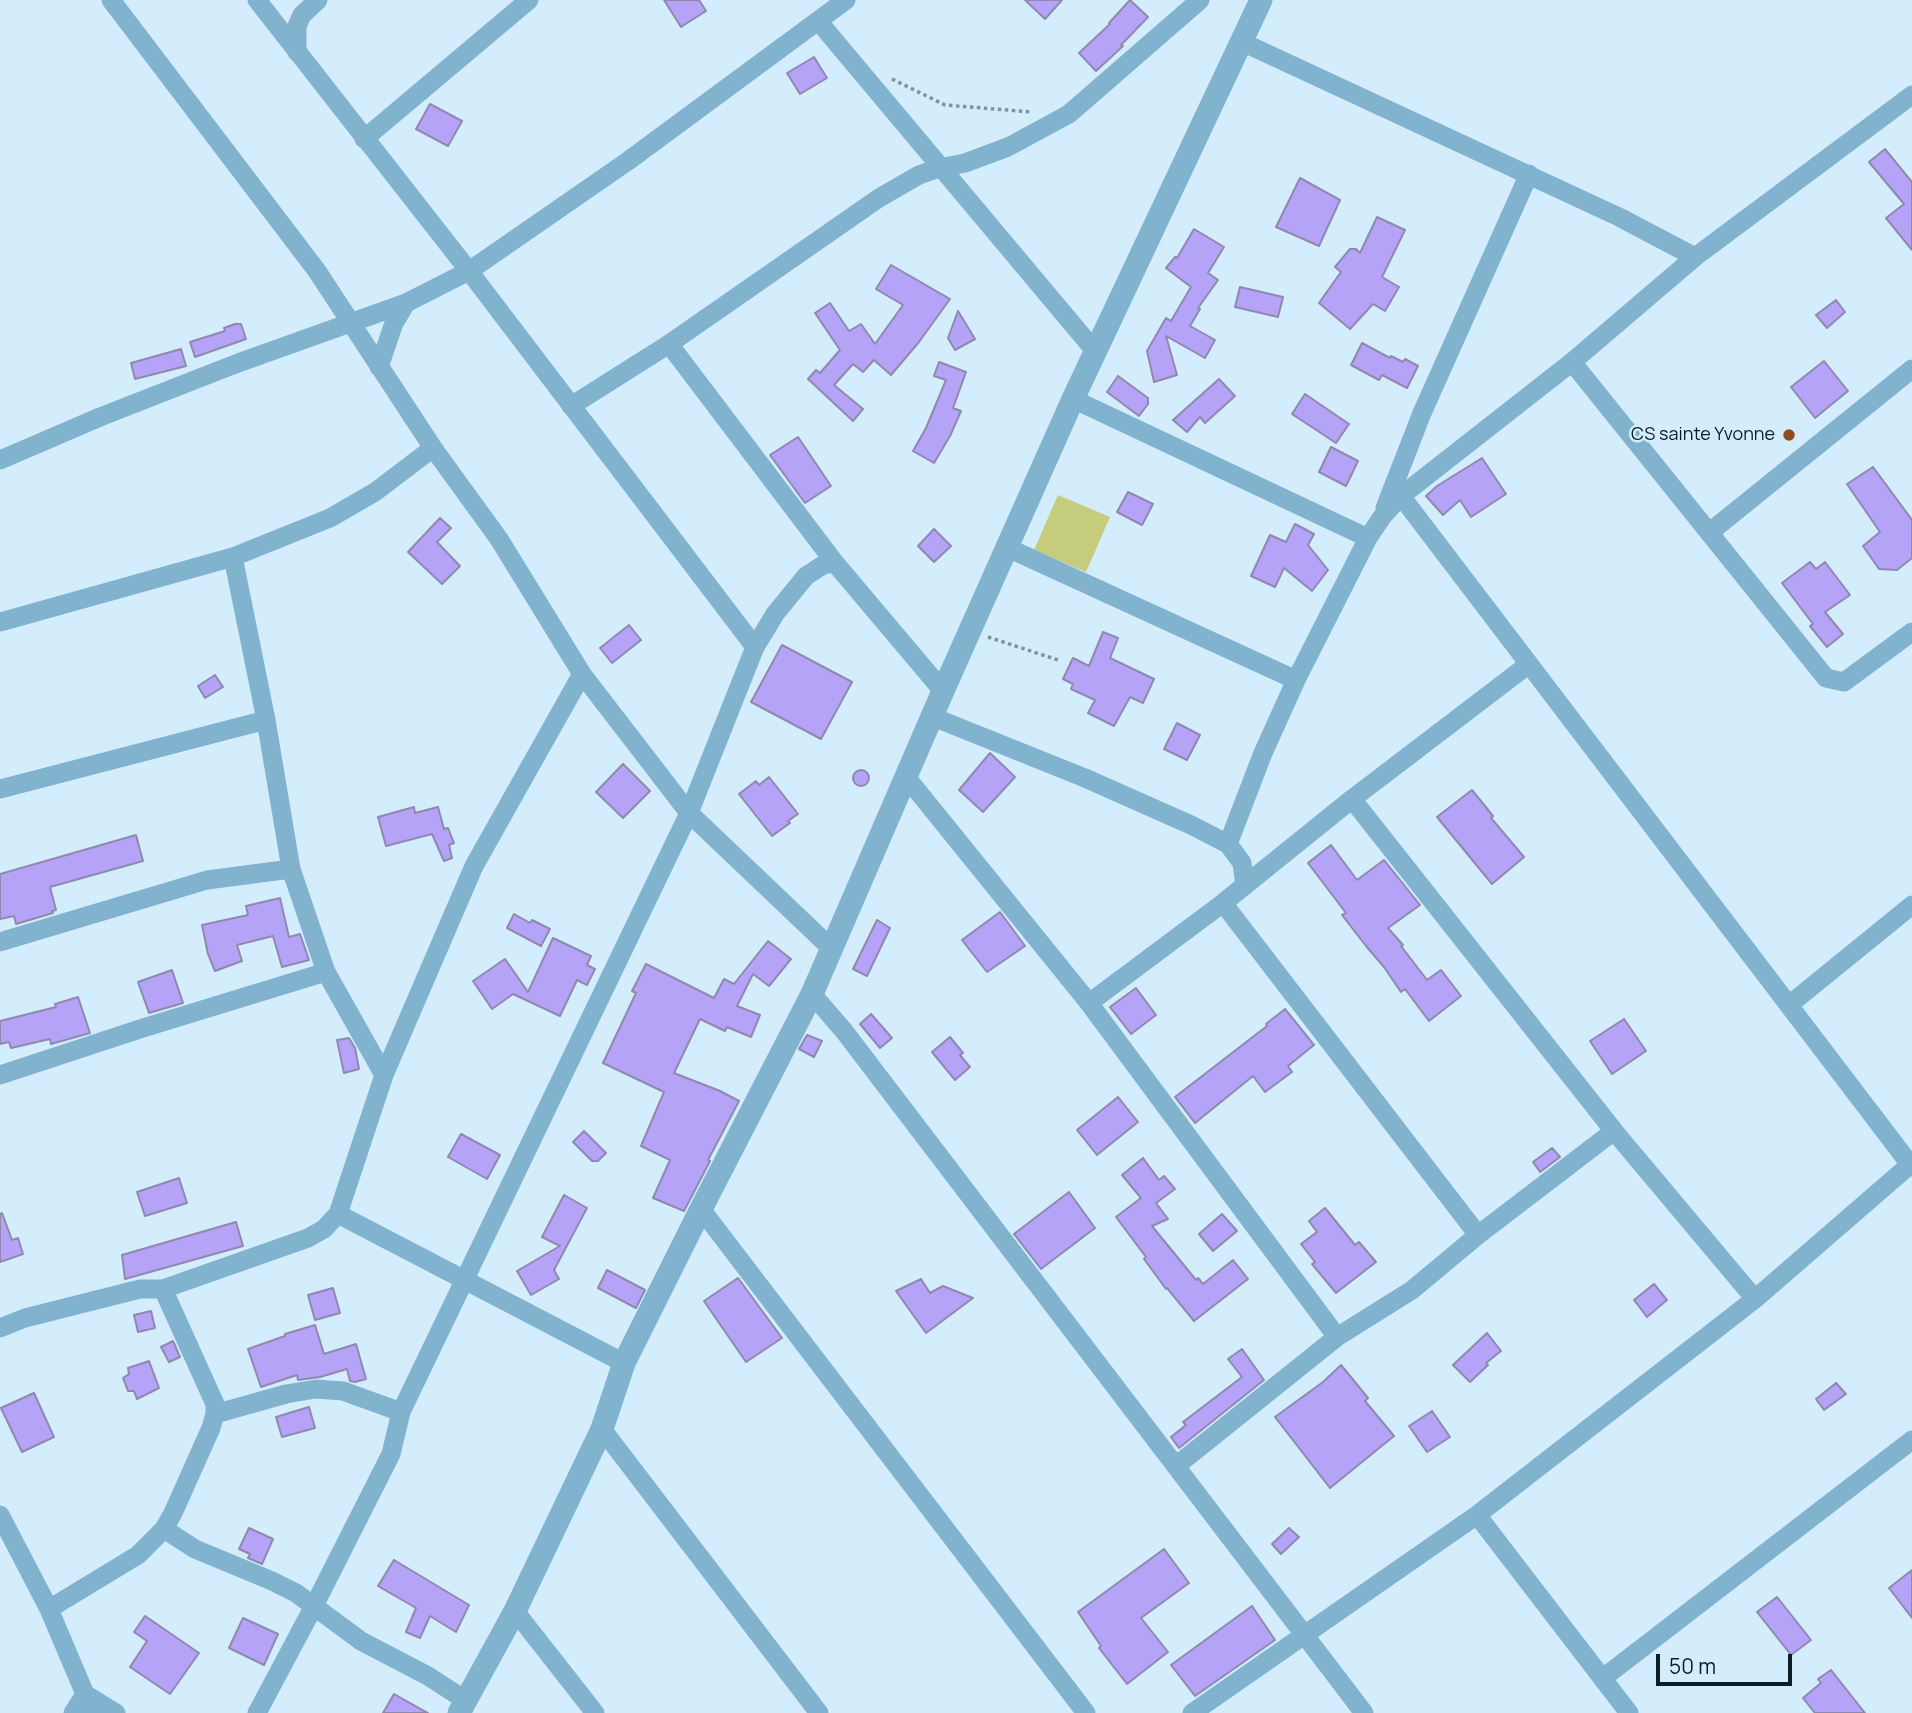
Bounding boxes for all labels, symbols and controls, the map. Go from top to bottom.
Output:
place label: CS sainte Yvonne [1631,424,1775,446]
marker: CS sainte Yvonne [1781,427,1797,443]
scale bar [1660,1640,1797,1684]
text: 50 m [1669,1652,1716,1680]

